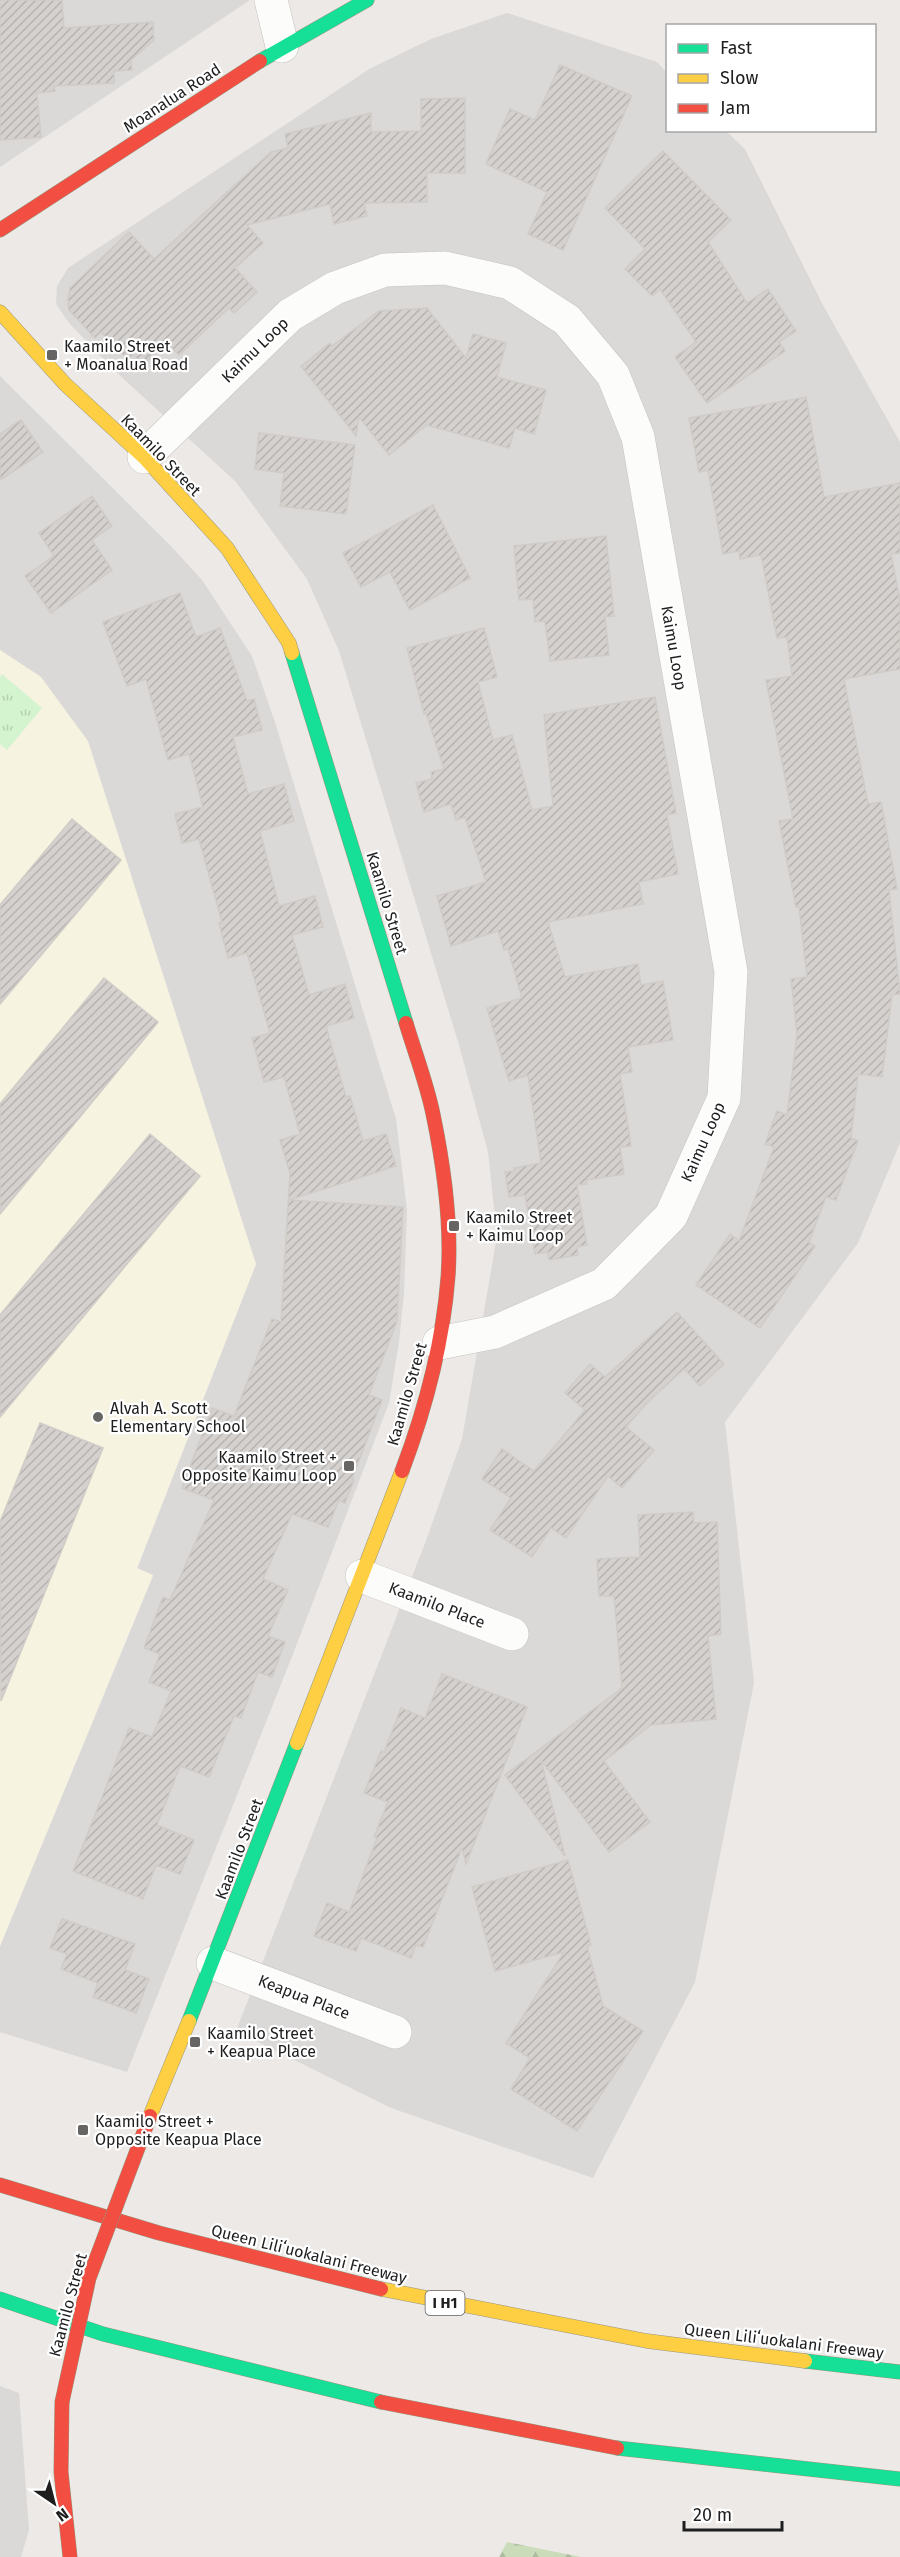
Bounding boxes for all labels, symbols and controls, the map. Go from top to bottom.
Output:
legend [666,24,876,132]
text: Fast [720,37,753,59]
street label: Moanalua Road [120,60,224,136]
text: Slow [720,67,759,89]
text: Jam [720,97,751,119]
street label: Kaimu Loop [218,313,292,387]
place label: Kaamilo Street + Moanalua Road [64,337,188,374]
marker: Kaamilo Street + Moanalua Road [45,348,59,362]
street label: Kaamilo Street [117,410,205,500]
street label: Kaimu Loop [657,604,691,692]
street label: Kaamilo Street [362,849,412,957]
street label: Kaimu Loop [677,1099,729,1185]
place label: Kaamilo Street + Kaimu Loop [466,1208,573,1245]
marker: Kaamilo Street + Kaimu Loop [447,1219,461,1233]
street label: Kaamilo Street [383,1340,431,1448]
place label: Alvah A. Scott Elementary School [110,1399,246,1436]
marker: Alvah A. Scott Elementary School [91,1410,105,1424]
place label: Kaamilo Street + Opposite Kaimu Loop [182,1448,337,1485]
marker: Kaamilo Street + Opposite Kaimu Loop [342,1459,356,1473]
street label: Kaamilo Place [386,1578,488,1632]
street label: Kaamilo Street [211,1796,267,1902]
street label: Keapua Place [255,1971,353,2023]
place label: Kaamilo Street + Keapua Place [207,2024,316,2061]
marker: Kaamilo Street + Keapua Place [188,2035,202,2049]
place label: Kaamilo Street + Opposite Keapua Place [95,2112,262,2149]
marker: Kaamilo Street + Opposite Keapua Place [76,2123,90,2137]
street label: Queen Liliʻuokalani Freeway [209,2220,409,2288]
street label: Kaamilo Street [45,2251,91,2359]
road number: I H1 [426,2291,464,2315]
street label: Queen Liliʻuokalani Freeway [683,2319,885,2363]
north arrow [24,2473,84,2533]
scale bar [684,2494,782,2532]
text: N [53,2504,72,2526]
text: 20 m [693,2504,732,2526]

